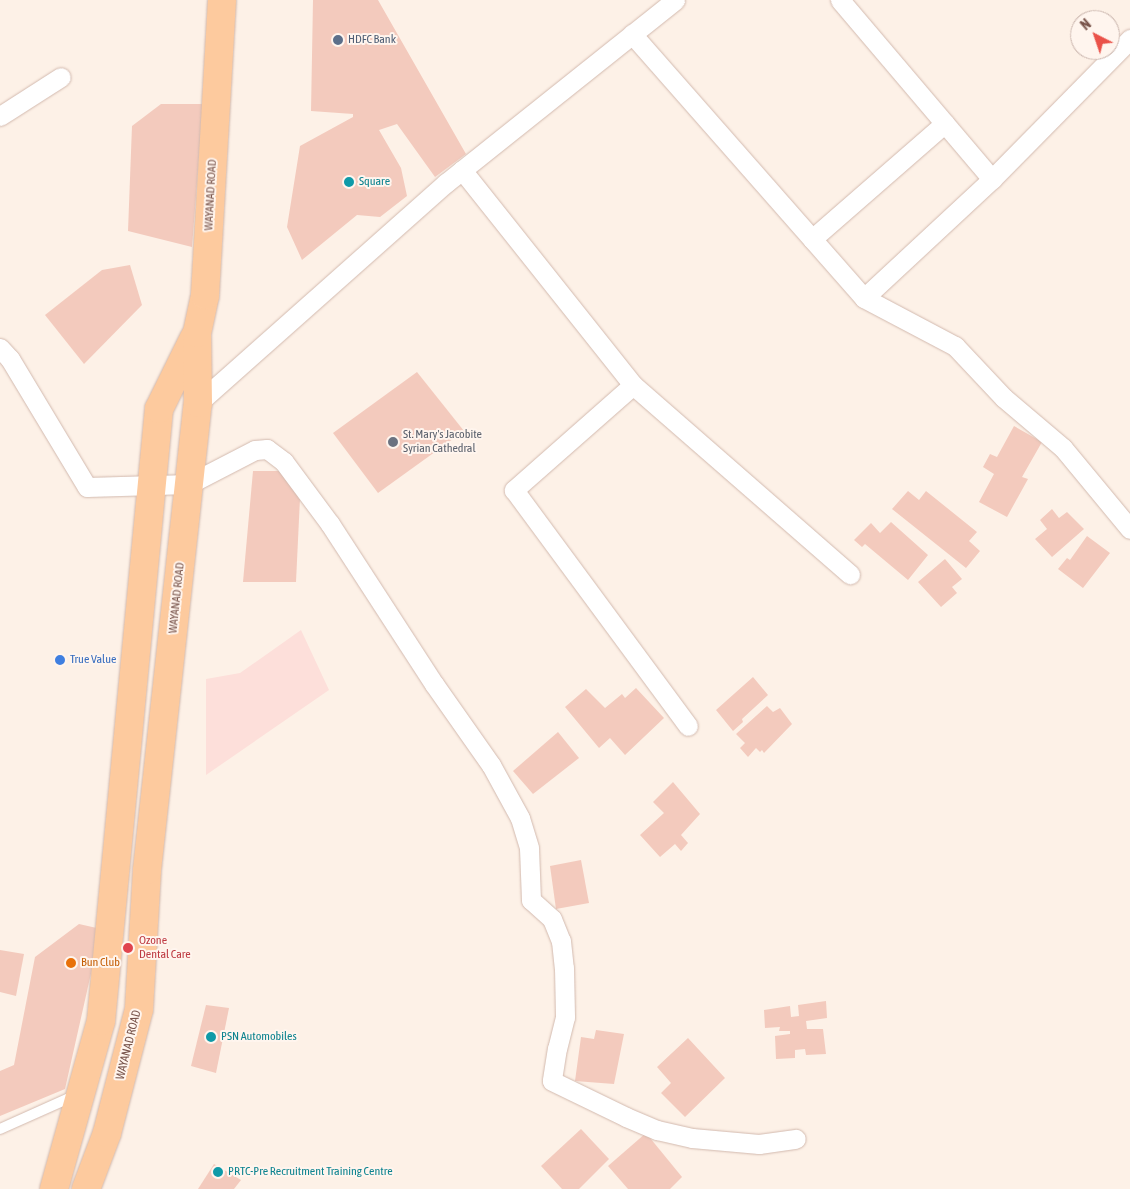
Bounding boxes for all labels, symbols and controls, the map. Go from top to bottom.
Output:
north arrow [1070,10,1120,60]
text: N [1077,16,1094,33]
place label: HDFC Bank [348,33,396,47]
marker: HDFC Bank [332,34,344,46]
street label: WAYANAD ROAD [202,159,220,231]
place label: Square [359,175,390,189]
marker: Square [343,176,355,188]
place label: St. Mary's Jacobite Syrian Cathedral [403,428,482,456]
marker: St. Mary's Jacobite Syrian Cathedral [387,436,399,448]
street label: WAYANAD ROAD [166,562,188,634]
place label: True Value [70,653,116,667]
marker: True Value [54,654,66,666]
place label: Ozone Dental Care [139,934,191,962]
marker: Ozone Dental Care [121,941,135,955]
place label: Bun Club [81,956,120,970]
marker: Bun Club [65,957,77,969]
street label: WAYANAD ROAD [113,1009,145,1081]
place label: PSN Automobiles [221,1030,297,1044]
marker: PSN Automobiles [205,1031,217,1043]
place label: PRTC-Pre Recruitment Training Centre [228,1165,393,1179]
marker: PRTC-Pre Recruitment Training Centre [212,1166,224,1178]

